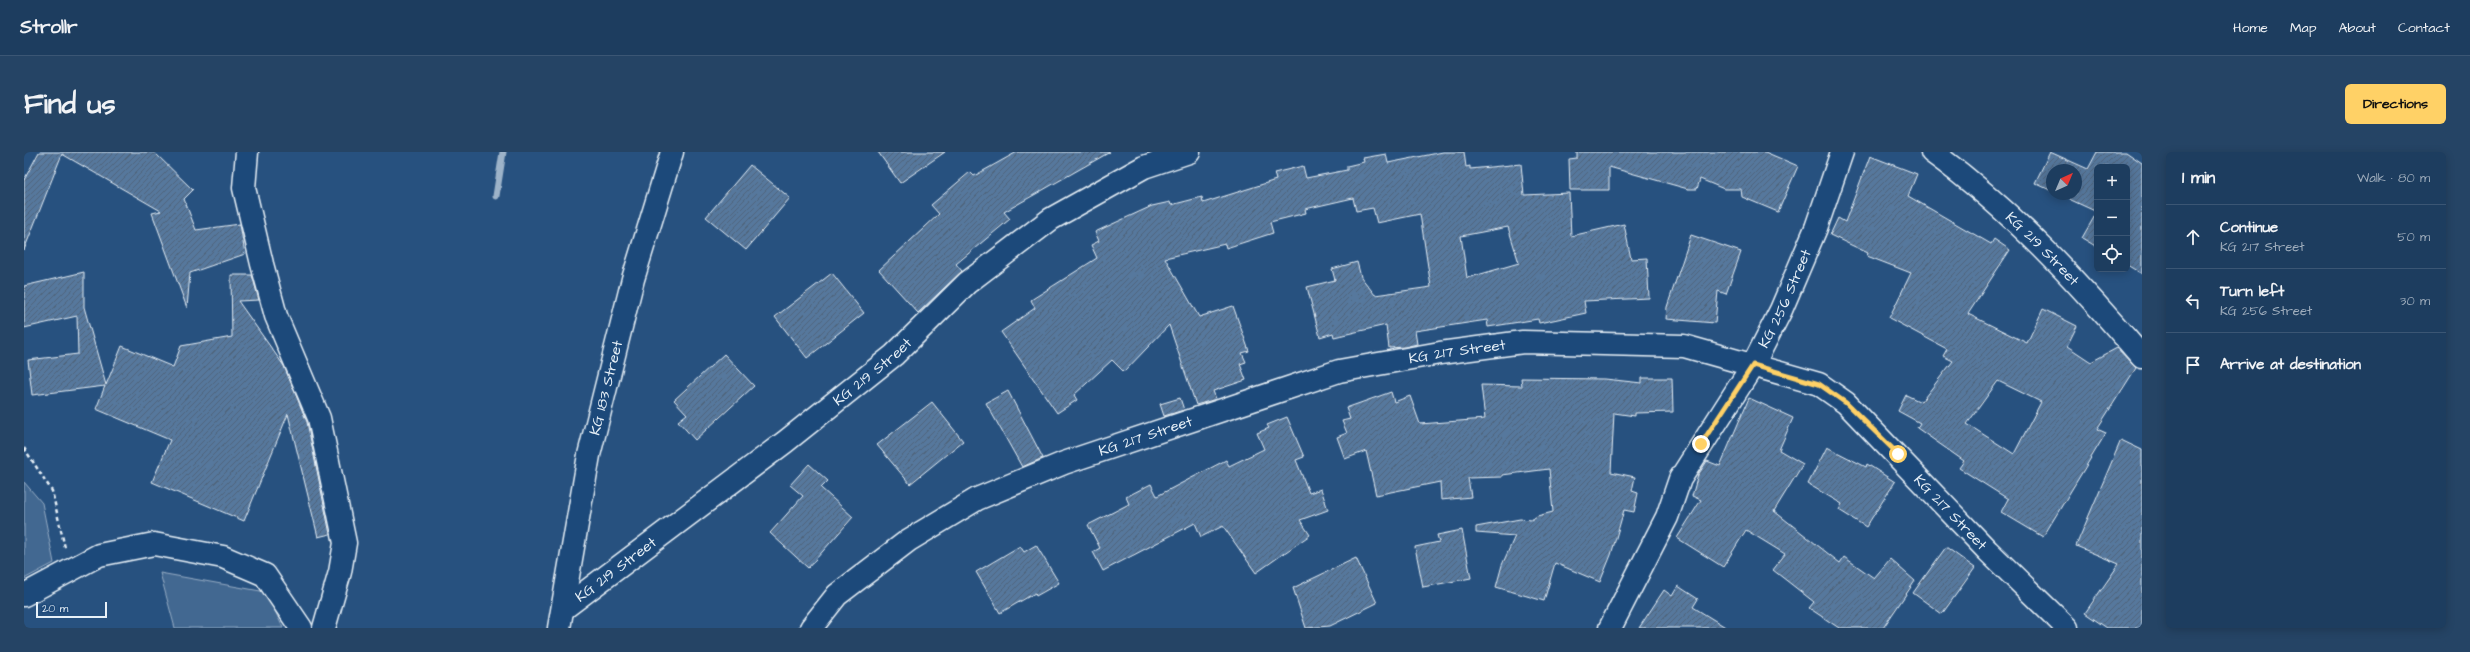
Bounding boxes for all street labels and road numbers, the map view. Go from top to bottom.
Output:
street label: KG 219 Street [2001,207,2084,290]
street label: KG 256 Street [1753,246,1816,352]
street label: KG 219 Street [828,333,916,410]
street label: KG 217 Street [1407,334,1507,369]
street label: KG 183 Street [584,338,628,437]
street label: KG 217 Street [1096,410,1195,461]
street label: KG 217 Street [1909,470,1992,555]
street label: KG 219 Street [571,532,661,607]

